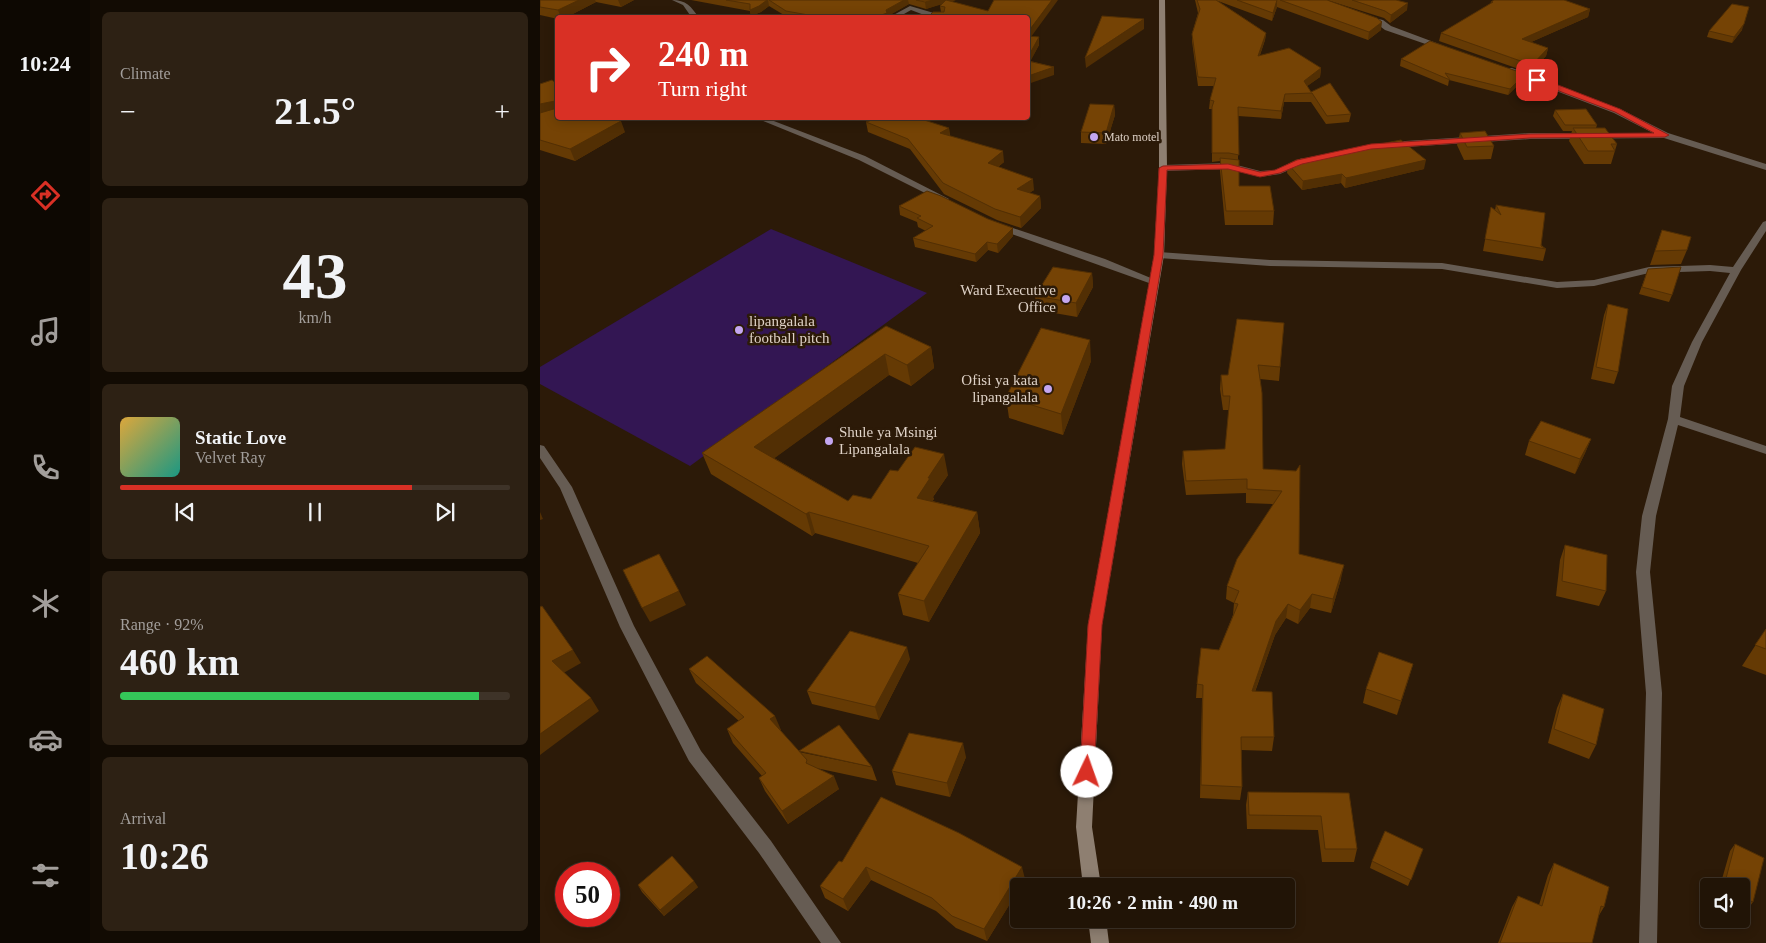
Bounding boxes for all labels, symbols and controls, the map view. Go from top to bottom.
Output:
icon: right [575,35,640,100]
text: 240 m [658,35,748,74]
text: 10:24 [19,51,71,76]
pin [1516,59,1558,101]
text: Climate [120,65,171,82]
icon: arrive [1523,66,1551,94]
text: Turn right [658,76,747,101]
text: 21.5° [274,90,356,132]
text: − [120,96,136,127]
text: + [494,96,510,127]
place label: Mato motel [1104,130,1160,144]
marker: Mato motel [1088,131,1100,143]
icon: directions [28,178,63,213]
text: 43 [283,240,348,312]
place label: Ward Executive Office [960,282,1056,315]
marker: Ward Executive Office [1060,293,1072,305]
text: km/h [299,309,331,326]
place label: lipangalala football pitch [749,313,830,346]
icon: music [28,314,63,349]
marker: lipangalala football pitch [733,324,745,336]
place label: Ofisi ya kata lipangalala [961,372,1038,405]
marker: Ofisi ya kata lipangalala [1042,383,1054,395]
place label: Shule ya Msingi Lipangalala [839,424,937,457]
text: Static Love [195,427,286,448]
marker: Shule ya Msingi Lipangalala [823,435,835,447]
text: Velvet Ray [195,449,266,466]
icon: phone [28,450,63,485]
icon: previous [171,498,199,526]
icon: pause [301,498,329,526]
icon: next [431,498,459,526]
icon: climate [28,586,63,621]
text: Range · 92% [120,616,204,633]
text: 460 km [120,641,239,683]
icon: car [28,722,63,757]
position arrow [1060,745,1112,797]
text: Arrival [120,810,166,827]
text: 10:26 [120,835,209,877]
icon: filters [28,858,63,893]
speed limit sign: 50 [555,862,620,927]
map controls [1700,878,1750,928]
button: sound [1700,878,1750,928]
text: 10:26 · 2 min · 490 m [1067,892,1238,913]

